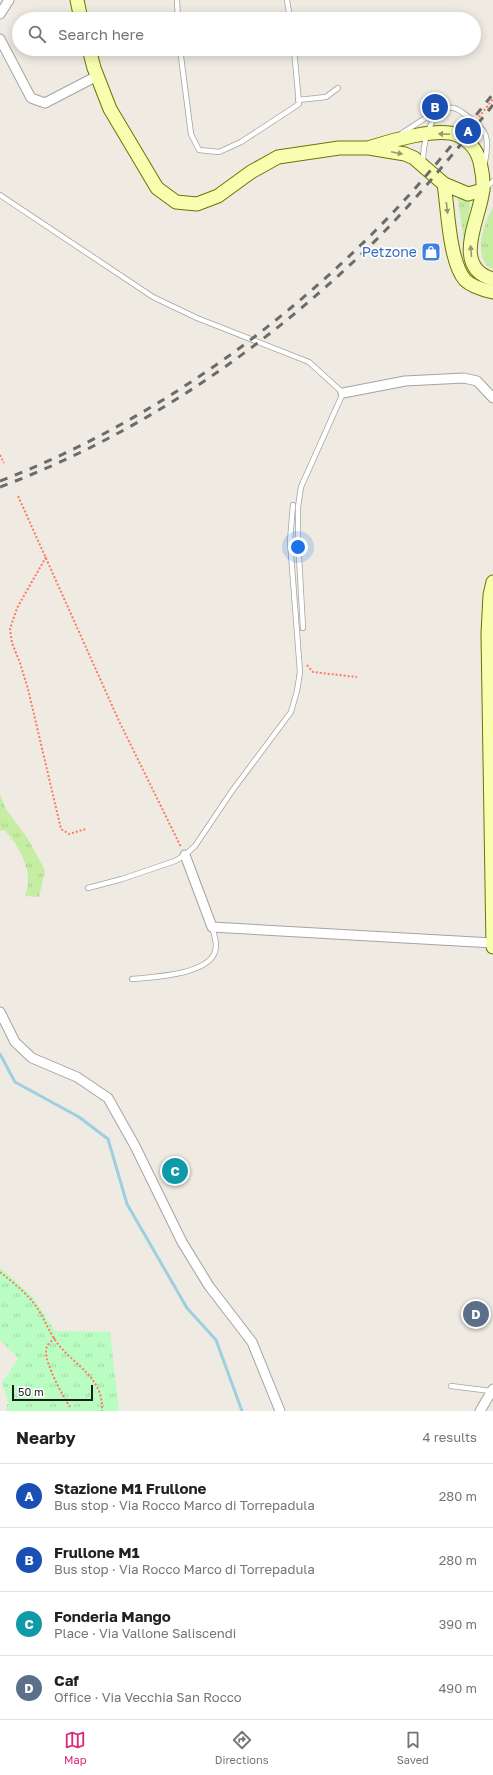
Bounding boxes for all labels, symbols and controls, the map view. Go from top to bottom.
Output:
search box [12,12,481,56]
icon: search [26,23,48,45]
text: Search here [58,25,144,43]
pin: B [422,92,448,122]
pin: A [455,116,481,146]
one-way arrow [438,130,450,137]
one-way arrow [391,150,403,156]
one-way arrow [444,202,451,214]
shop icon: Petzone [420,241,442,263]
place label: Petzone [362,243,417,260]
one-way arrow [468,245,474,257]
your location [288,537,308,557]
pin: C [162,1156,188,1186]
pin: D [463,1299,489,1329]
scale bar [12,1383,93,1402]
text: 50 m [18,1385,44,1398]
text: Nearby [16,1427,76,1448]
text: 4 results [423,1429,477,1445]
text: Stazione M1 Frullone [54,1479,206,1497]
text: A [24,1488,34,1504]
text: 280 m [439,1488,477,1504]
text: Bus stop · Via Rocco Marco di Torrepadula [54,1497,315,1513]
text: Frullone M1 [54,1543,139,1561]
text: B [24,1552,34,1568]
text: 280 m [439,1552,477,1568]
text: Bus stop · Via Rocco Marco di Torrepadula [54,1561,315,1577]
text: Fonderia Mango [54,1607,171,1625]
text: C [24,1616,34,1632]
text: 390 m [439,1616,477,1632]
text: Place · Via Vallone Saliscendi [54,1625,236,1641]
text: Caf [54,1671,79,1689]
text: D [24,1680,34,1696]
text: 490 m [438,1680,477,1696]
text: Office · Via Vecchia San Rocco [54,1689,242,1705]
tab: Map [64,1729,87,1766]
tab: Directions [215,1729,269,1766]
tab: Saved [397,1729,429,1766]

